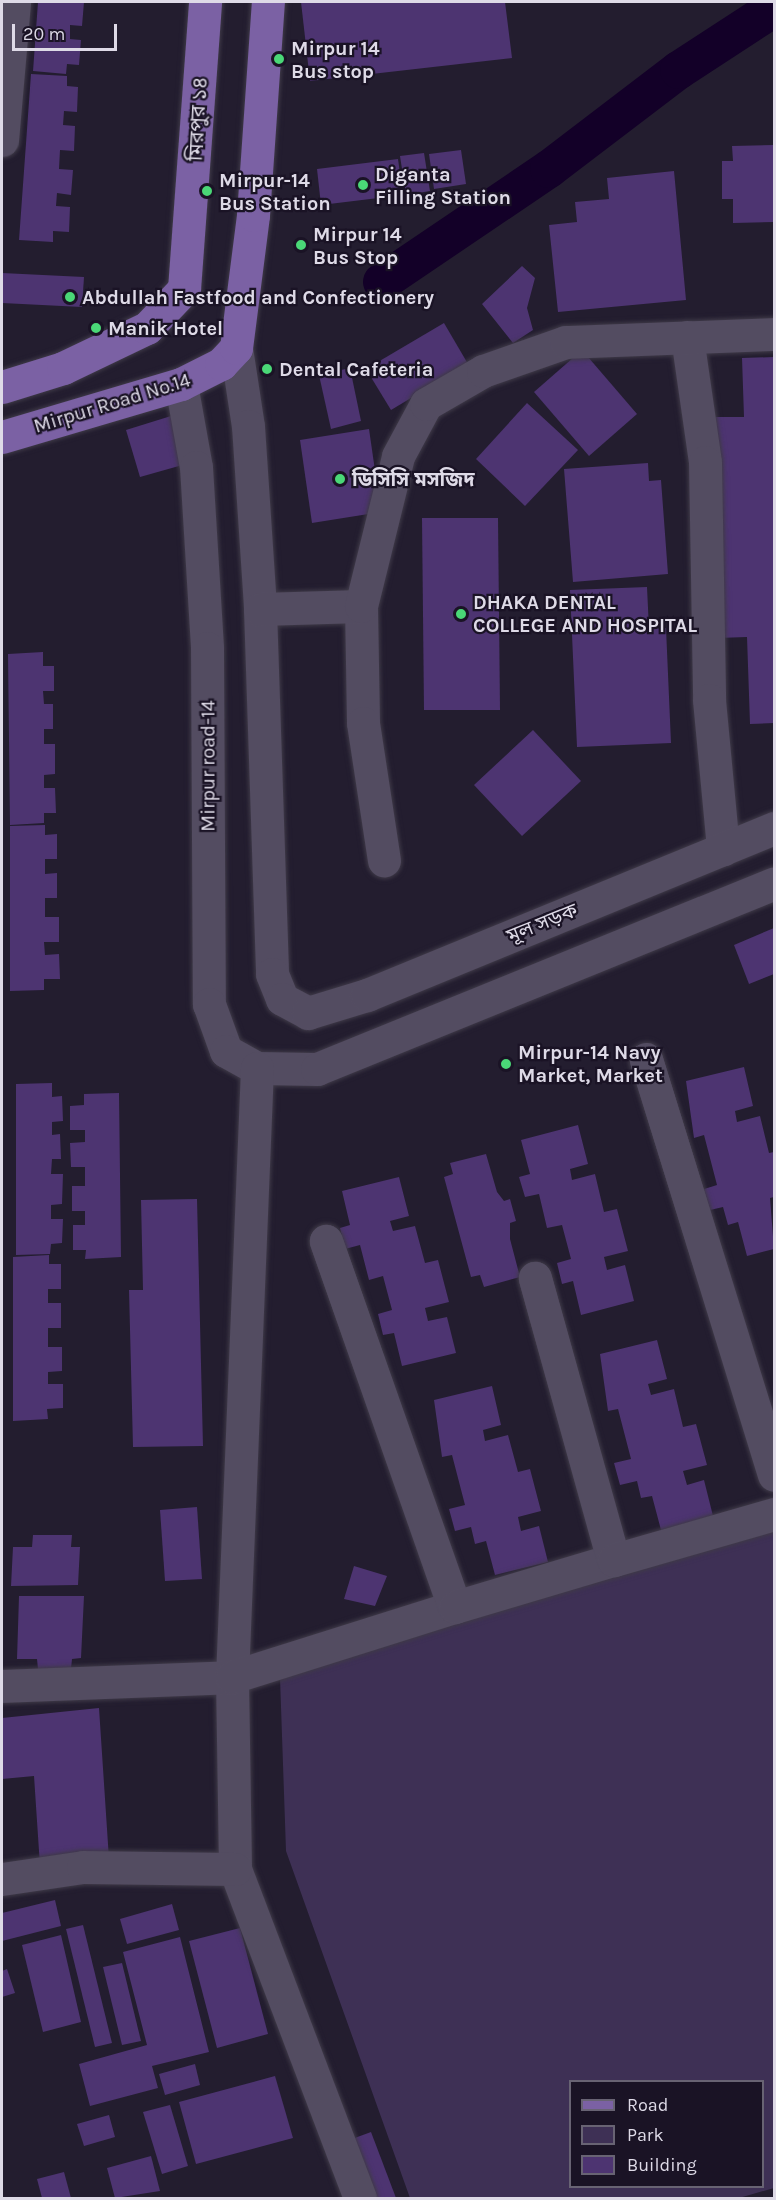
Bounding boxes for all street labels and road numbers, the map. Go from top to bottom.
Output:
street label: মিরপুর ১৪ [184,76,212,162]
street label: Mirpur Road No.14 [31,368,193,438]
street label: Mirpur road-14 [196,700,220,832]
street label: মূল সড়ক [503,898,581,948]

